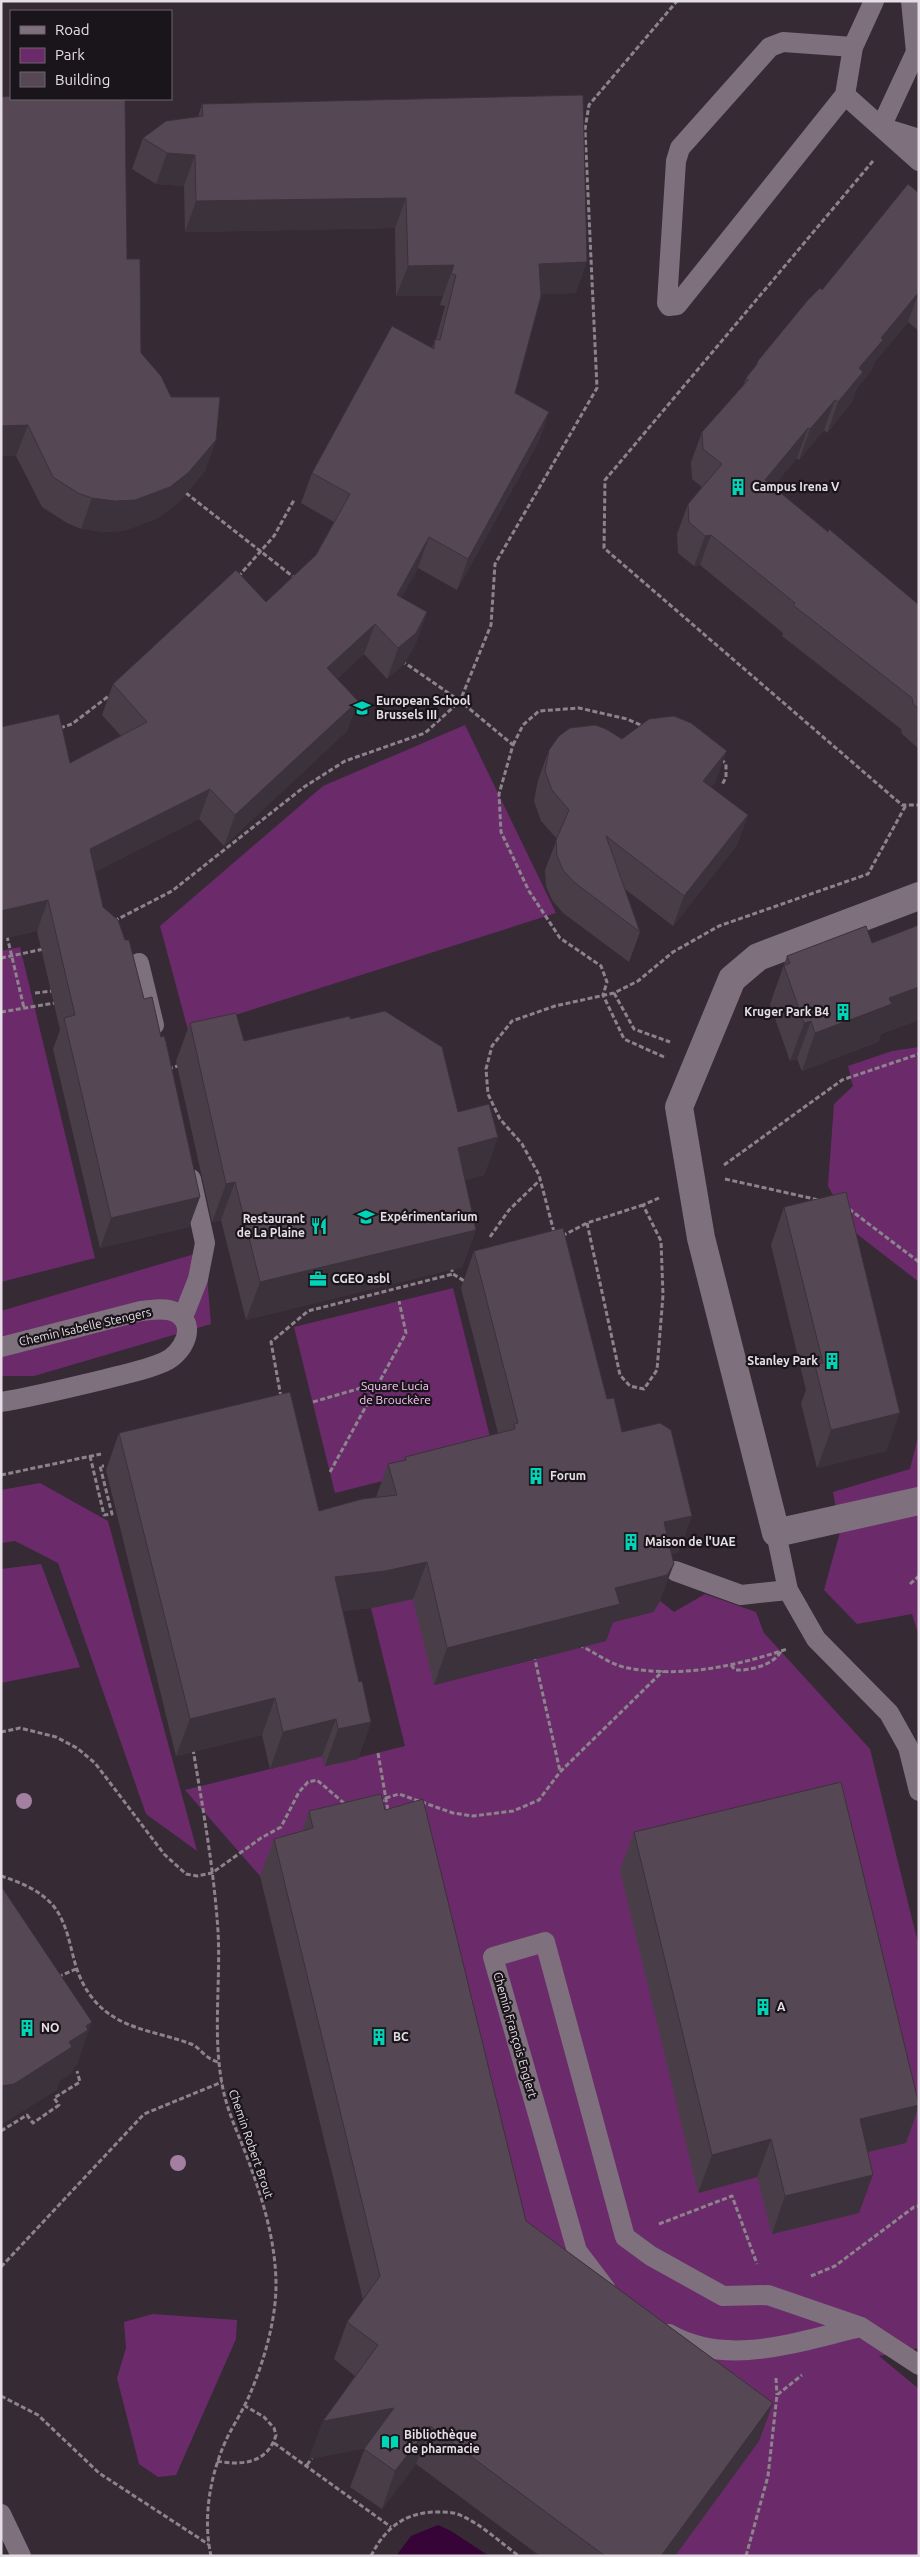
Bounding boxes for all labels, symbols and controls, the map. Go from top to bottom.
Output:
legend [10,10,172,100]
text: Road [55,21,90,38]
text: Park [55,46,85,63]
text: Building [55,71,110,88]
building icon: Campus Irena V [728,477,748,497]
place label: Campus Irena V [752,480,840,493]
place label: European School Brussels III [376,694,471,721]
school or university icon: European School Brussels III [352,698,372,718]
building icon: Kruger Park B4 [833,1002,853,1022]
place label: Kruger Park B4 [744,1005,829,1018]
school or university icon: Expérimentarium [356,1207,376,1227]
place label: Expérimentarium [380,1210,478,1223]
place label: Restaurant de La Plaine [237,1212,305,1239]
restaurant icon: Restaurant de La Plaine [309,1216,329,1236]
office icon: CGEO asbl [308,1269,328,1289]
place label: CGEO asbl [332,1272,390,1285]
street label: Chemin Isabelle Stengers [18,1305,152,1348]
building icon: Stanley Park [822,1351,842,1371]
place label: Stanley Park [747,1354,818,1367]
park label: Square Lucia de Brouckère [359,1379,431,1406]
building icon: Forum [526,1466,546,1486]
place label: Forum [550,1469,586,1482]
building icon: Maison de l'UAE [621,1532,641,1552]
place label: Maison de l'UAE [645,1535,736,1548]
street label: Chemin François Englert [491,1970,540,2100]
building icon: A [753,1997,773,2017]
place label: A [777,2000,786,2013]
building icon: NO [17,2018,37,2038]
place label: NO [41,2021,59,2034]
building icon: BC [369,2027,389,2047]
place label: BC [393,2030,409,2043]
street label: Chemin Robert Brout [227,2088,276,2200]
place label: Bibliothèque de pharmacie [404,2428,480,2455]
library icon: Bibliothèque de pharmacie [380,2432,400,2452]

